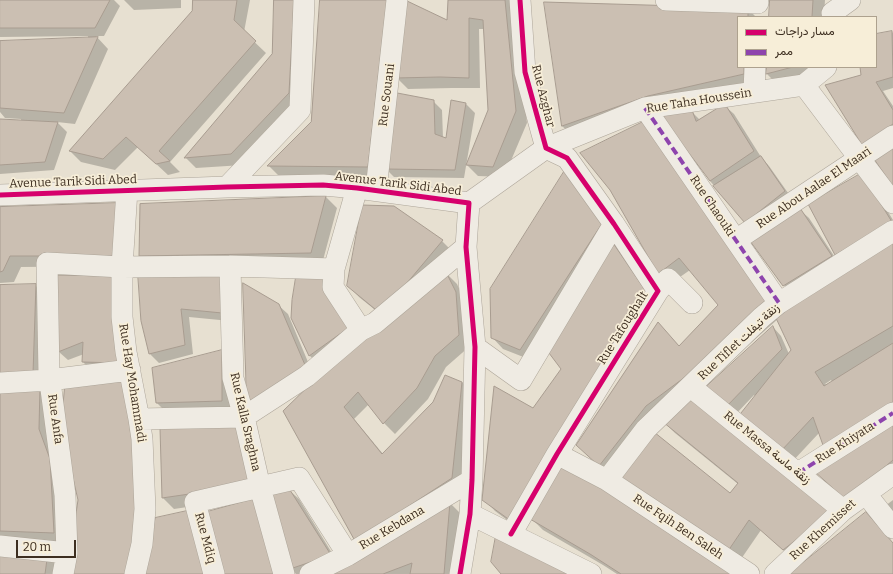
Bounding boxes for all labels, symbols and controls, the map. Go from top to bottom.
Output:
legend [737,16,877,68]
text: مسار دراجات [775,24,835,38]
text: ممر [775,44,793,58]
street label: Rue Souani [376,63,398,127]
street label: Rue Azghar [528,63,558,129]
street label: Rue Taha Houssein [645,86,753,116]
street label: Rue Abou Aalae El Maari [754,144,874,232]
street label: Avenue Tarik Sidi Abed [334,169,462,199]
street label: Avenue Tarik Sidi Abed [9,173,137,191]
street label: Rue Chaouki [686,173,738,239]
street label: Rue Tafoughalt [595,289,651,367]
street label: Rue Tiflet زنقة تيفلت [695,301,783,383]
street label: Rue Hay Mohammadi [116,323,148,443]
street label: Rue Kalla Sraghna [227,371,263,473]
street label: Rue Anfa [44,393,66,445]
street label: Rue Massa زنقة ماسة [720,408,814,488]
street label: Rue Khiyata [813,419,877,467]
street label: Rue Fqih Ben Saleh [630,491,726,563]
street label: Rue Khemisset [787,497,859,563]
street label: Rue Kebdana [357,503,427,553]
street label: Rue Mdiq [191,511,219,565]
scale bar [18,532,78,558]
text: 20 m [23,540,51,554]

